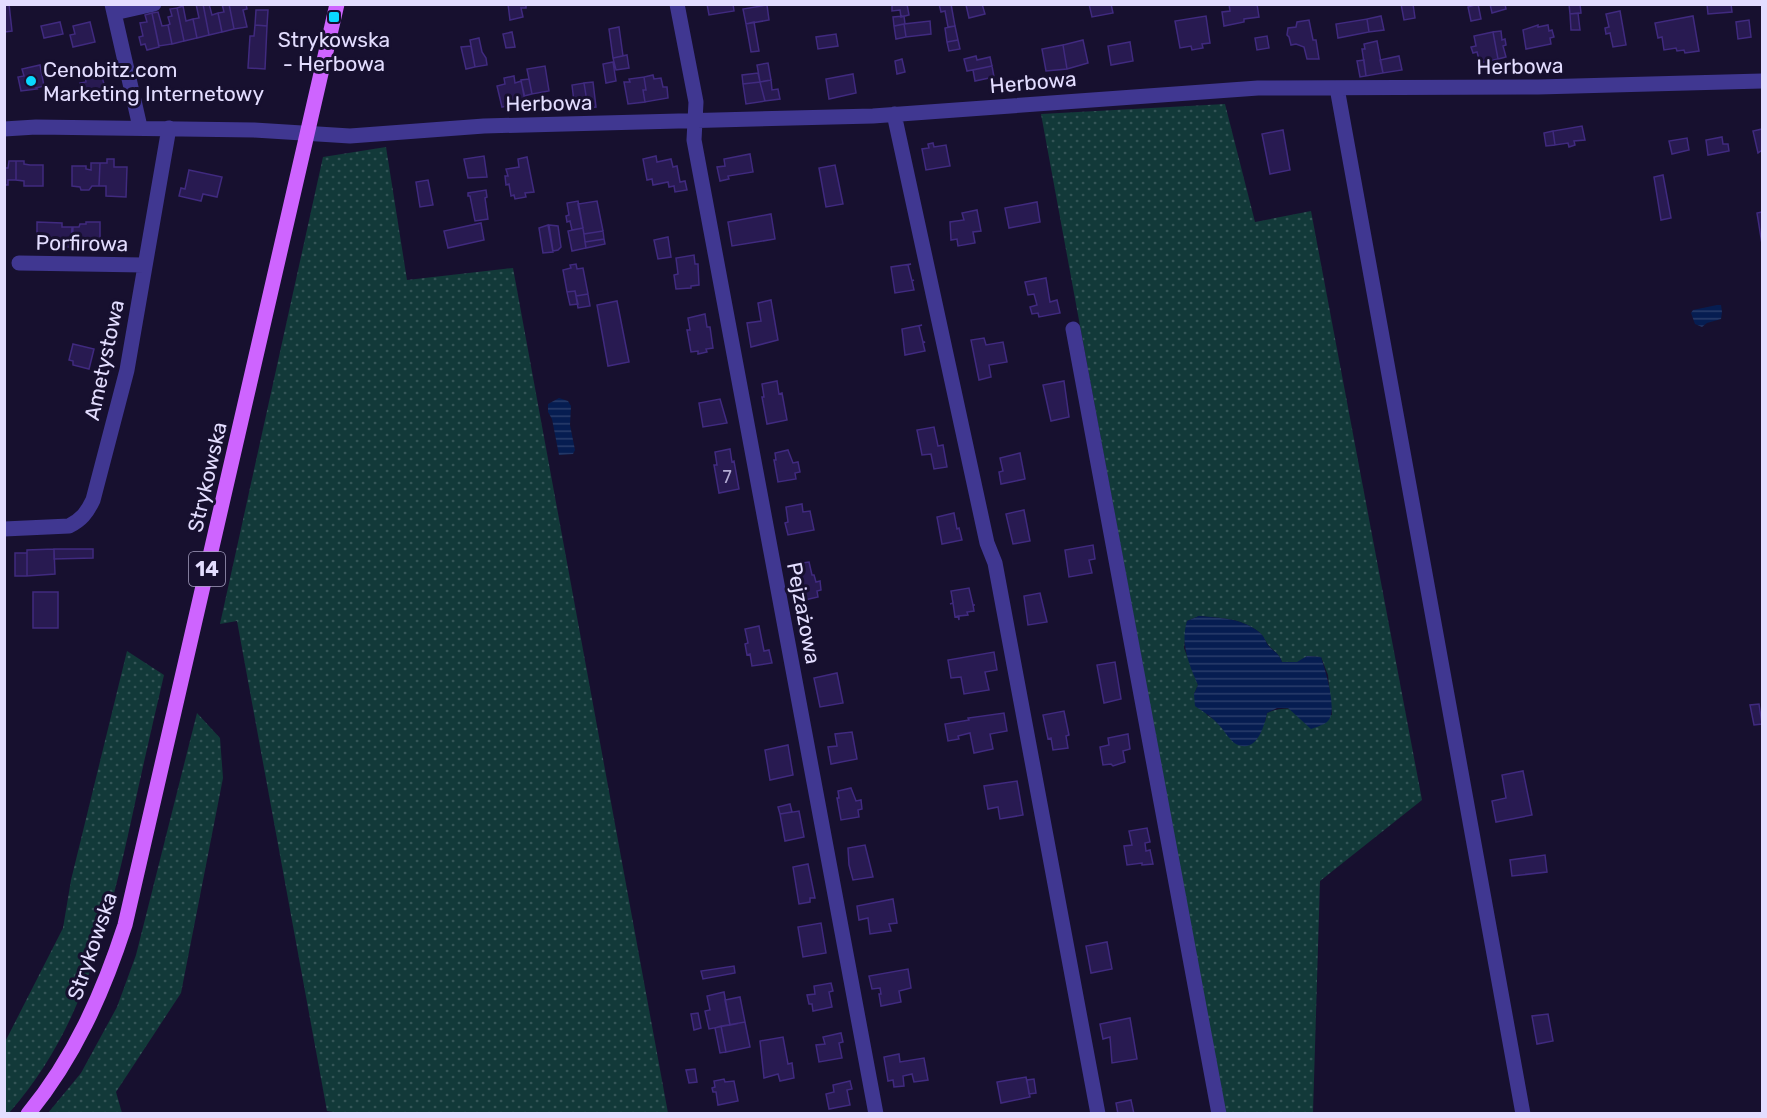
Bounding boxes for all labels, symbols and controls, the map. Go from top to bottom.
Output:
marker: Strykowska - Herbowa [327,10,341,24]
place label: Strykowska - Herbowa [278,27,390,76]
street label: Herbowa [1476,53,1564,79]
place label: Cenobitz.com Marketing Internetowy [43,57,264,106]
street label: Herbowa [989,66,1077,98]
marker: Cenobitz.com Marketing Internetowy [24,74,38,88]
street label: Herbowa [505,90,593,116]
street label: Porfirowa [36,230,128,256]
street label: Ametystowa [79,297,129,423]
street label: Strykowska [182,419,232,535]
house number: 7 [722,466,732,488]
road number: 14 [189,552,225,586]
street label: Pejzażowa [782,560,826,666]
street label: Strykowska [62,889,122,1003]

